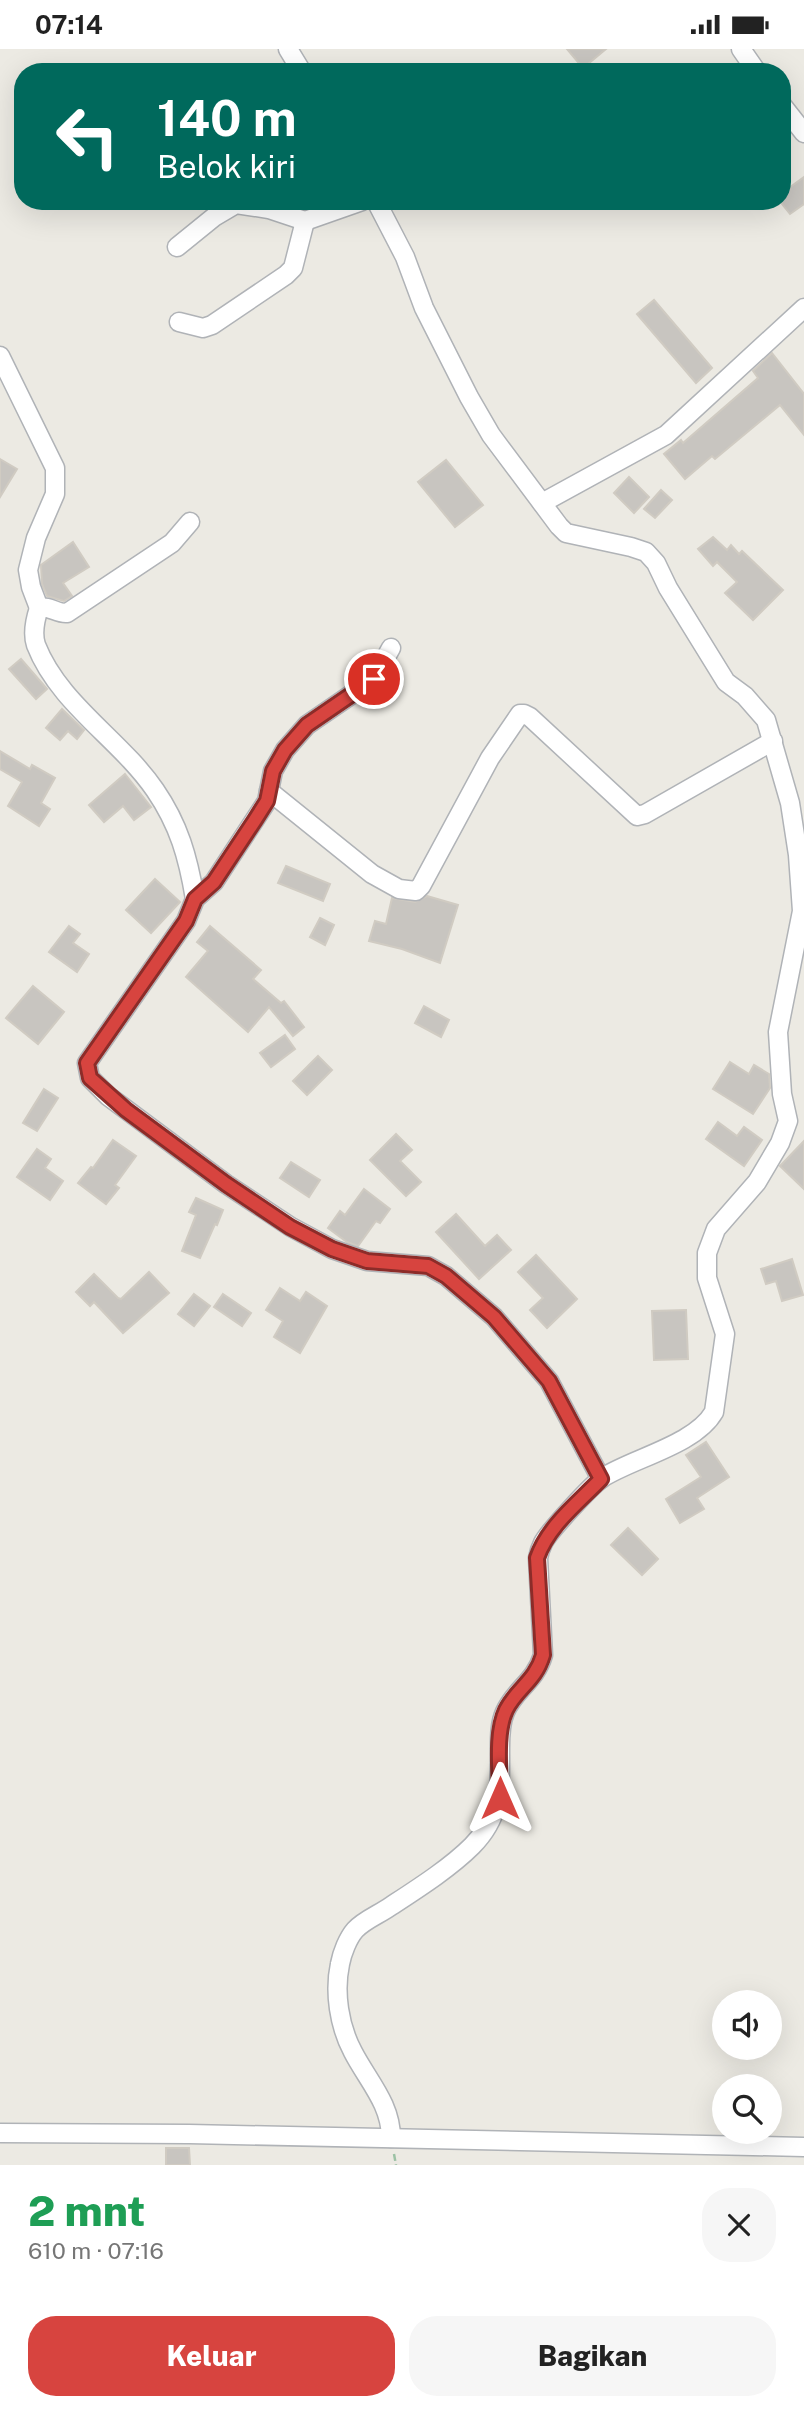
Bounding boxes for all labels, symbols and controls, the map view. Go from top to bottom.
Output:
text: 07:14 [35,9,103,40]
text: 140 m [157,89,297,147]
icon: left [42,91,133,182]
text: Belok kiri [157,148,296,185]
pin [344,649,404,709]
icon: arrive [355,660,393,698]
position arrow [463,1761,537,1835]
map controls [712,1990,782,2144]
button: sound [712,1990,782,2060]
button: search [712,2074,782,2144]
text: 2 mnt [28,2186,145,2235]
button: close [702,2188,776,2262]
text: 610 m · 07:16 [28,2237,164,2264]
button: Keluar [28,2316,395,2396]
button: Bagikan [409,2316,776,2396]

